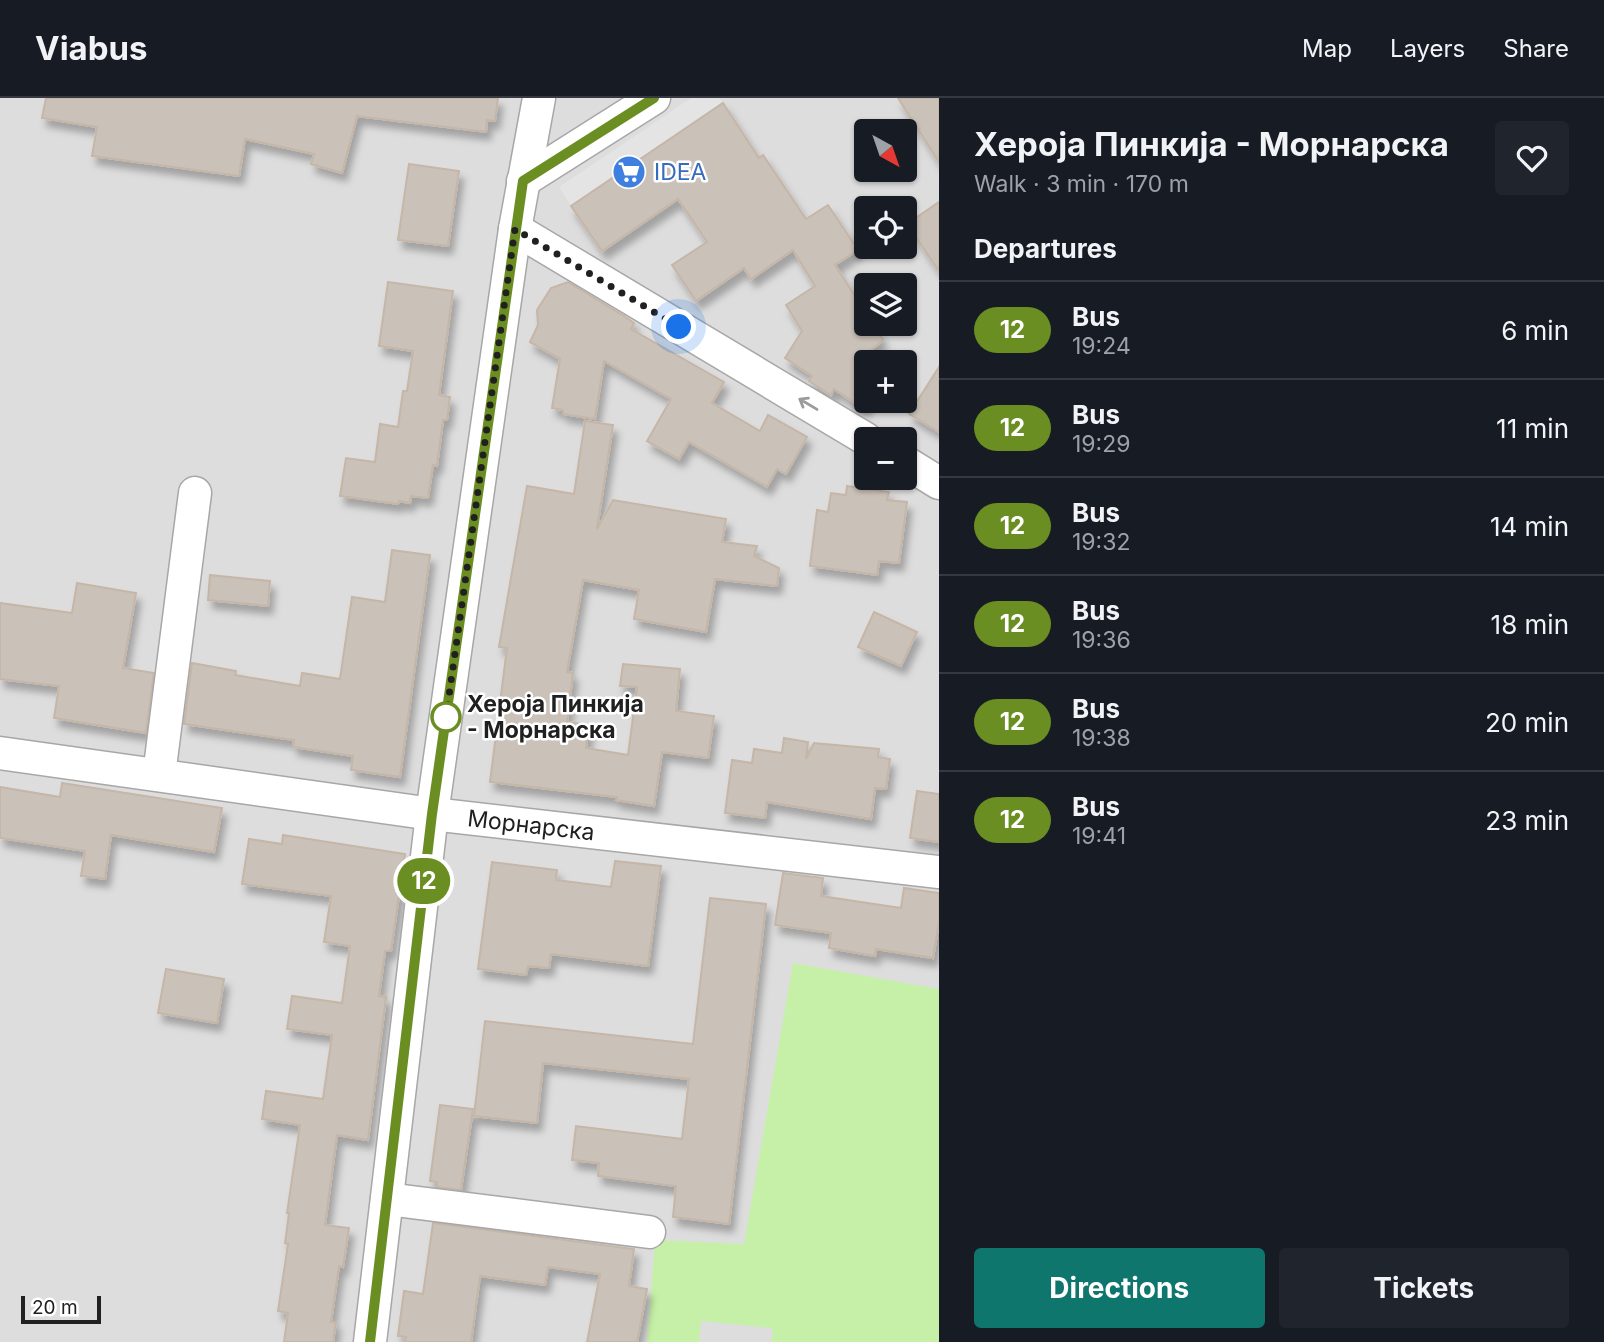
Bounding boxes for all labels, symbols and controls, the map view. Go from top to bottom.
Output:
text: Viabus [35,28,148,68]
text: Map [1302,34,1352,63]
text: Layers [1390,34,1465,63]
text: Share [1503,34,1569,63]
north arrow [854,119,917,182]
map controls [854,119,917,490]
button: heart [1495,121,1569,195]
text: Хероја Пинкија - Морнарска [974,124,1449,164]
supermarket icon: IDEA [610,153,648,191]
place label: IDEA [654,158,707,186]
text: Walk · 3 min · 170 m [974,170,1189,198]
button: locate [854,196,917,259]
text: Departures [974,233,1117,264]
button: layers [854,273,917,336]
text: Bus [1072,301,1120,332]
your location [661,309,696,344]
text: 12 [1000,315,1025,344]
text: 6 min [1501,315,1569,346]
text: 19:24 [1072,332,1131,360]
button: + [854,350,917,413]
one-way arrow [798,397,818,411]
text: Bus [1072,399,1120,430]
text: 12 [1000,413,1025,442]
text: 11 min [1496,413,1569,444]
button: − [854,427,917,490]
text: 19:29 [1072,430,1131,458]
text: Bus [1072,497,1120,528]
text: 12 [1000,511,1025,540]
text: 14 min [1490,511,1569,542]
text: 19:32 [1072,528,1130,556]
text: Bus [1072,595,1120,626]
text: 12 [1000,609,1025,638]
text: 18 min [1491,609,1569,640]
text: 19:36 [1072,626,1131,654]
place label: Хероја Пинкија - Морнарска [467,690,644,744]
text: Bus [1072,693,1120,724]
marker: Хероја Пинкија - Морнарска [431,702,461,732]
text: 12 [1000,707,1025,736]
text: 20 min [1485,707,1569,738]
text: 19:38 [1072,724,1131,752]
text: Bus [1072,791,1120,822]
street label: Морнарска [466,804,596,847]
text: 12 [1000,805,1025,834]
text: 23 min [1485,805,1569,836]
text: 19:41 [1072,822,1126,850]
line badge: 12 [392,858,456,904]
text: 12 [411,866,437,895]
button: Directions [974,1248,1265,1328]
button: Tickets [1279,1248,1569,1328]
scale bar [21,1293,102,1325]
text: 20 m [32,1296,78,1319]

